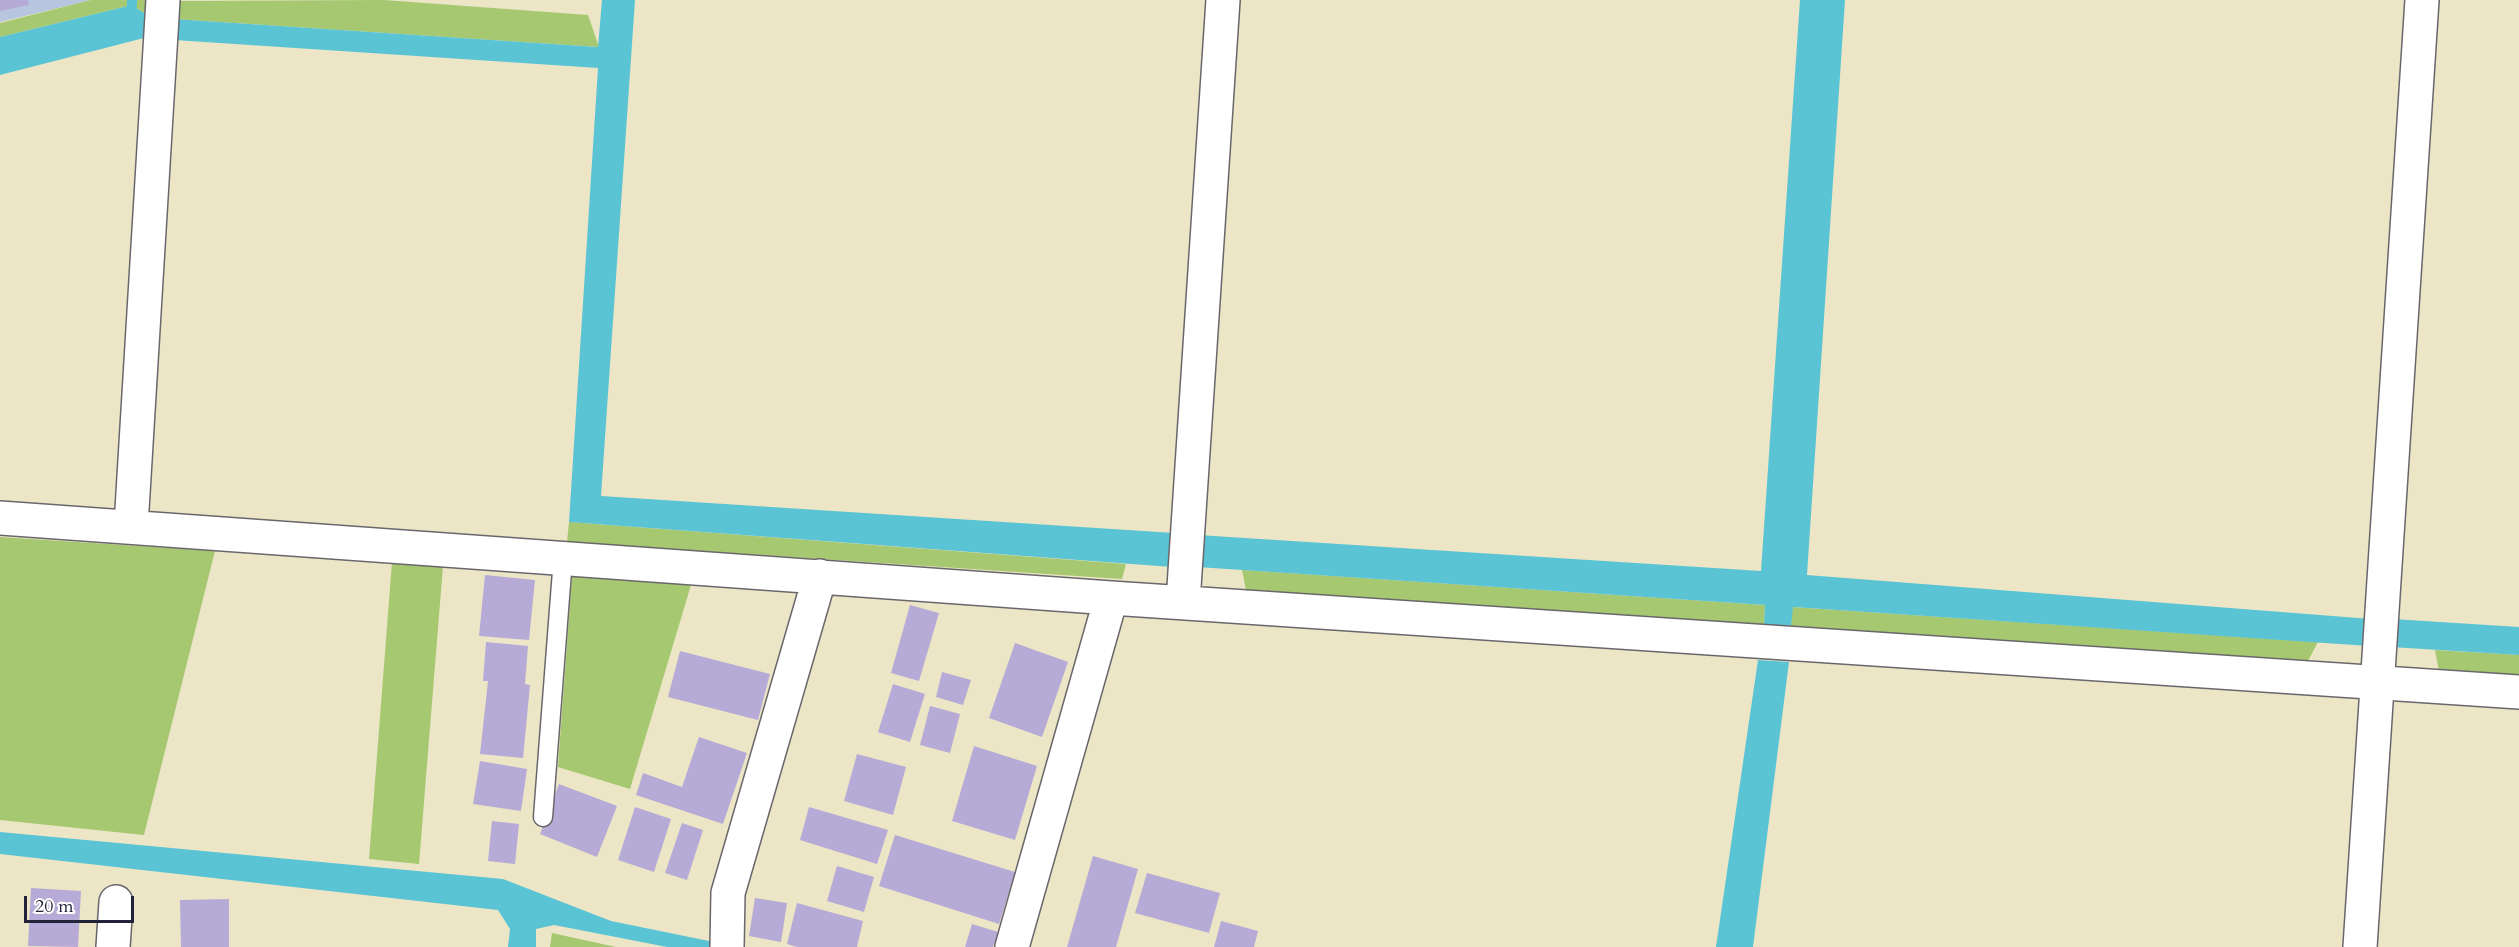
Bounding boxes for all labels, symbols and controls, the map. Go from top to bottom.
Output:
scale bar [27,884,136,922]
text: 20 m [35,894,74,919]

